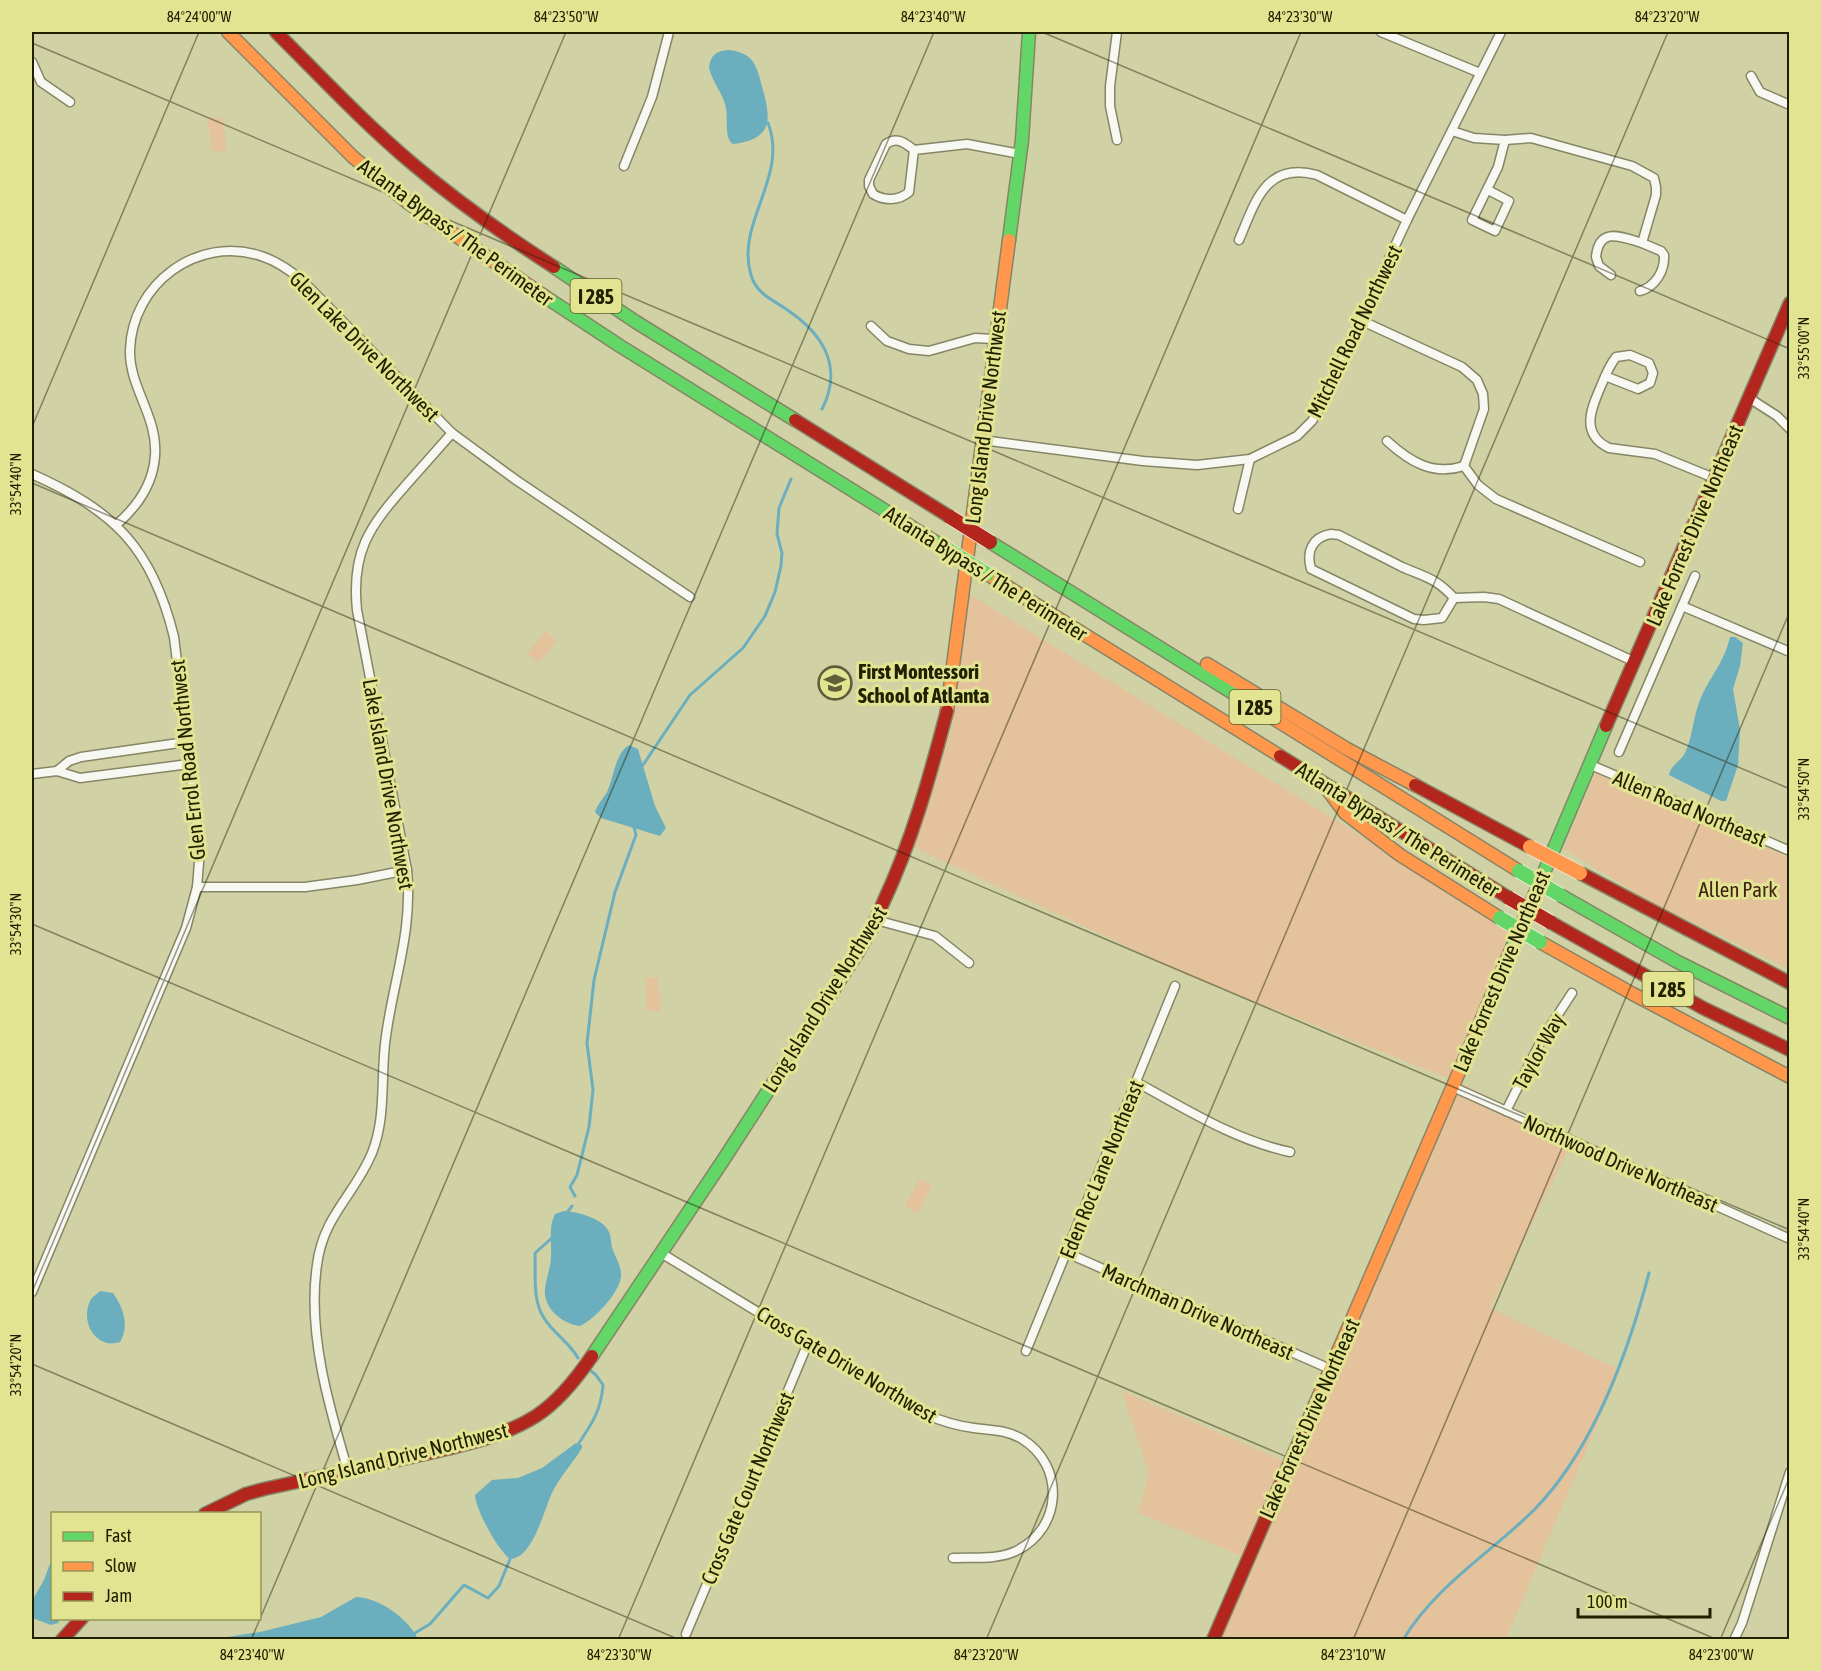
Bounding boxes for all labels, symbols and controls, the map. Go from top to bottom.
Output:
text: 84°24'00"W [167,8,231,25]
text: 84°23'50"W [534,8,598,25]
text: 84°23'40"W [901,8,965,25]
text: 84°23'30"W [1268,8,1332,25]
text: 84°23'20"W [1635,8,1699,25]
street label: Atlanta Bypass / The Perimeter [354,153,559,311]
street label: Mitchell Road Northwest [1302,241,1406,421]
street label: Glen Lake Drive Northwest [285,266,445,426]
road number: I 285 [570,279,622,313]
street label: Long Island Drive Northwest [960,309,1010,525]
text: 33°55'00"N [1795,317,1812,379]
street label: Lake Forrest Drive Northeast [1641,421,1747,629]
text: 33°54'40"N [7,453,24,515]
street label: Atlanta Bypass / The Perimeter [880,501,1093,646]
street label: Glen Errol Road Northwest [165,659,209,861]
place label: First Montessori School of Atlanta [858,659,989,707]
school or university icon: First Montessori School of Atlanta [817,665,853,701]
street label: Lake Island Drive Northwest [359,677,419,891]
road number: I 285 [1230,690,1280,724]
street label: Atlanta Bypass / The Perimeter [1292,757,1505,902]
text: 33°54'50"N [1795,758,1812,820]
street label: Allen Road Northeast [1610,765,1770,851]
street label: Lake Forrest Drive Northeast [1448,867,1554,1075]
park label: Allen Park [1699,877,1777,901]
text: 33°54'30"N [7,893,24,955]
street label: Long Island Drive Northwest [757,902,891,1096]
road number: I 285 [1642,972,1694,1006]
street label: Taylor Way [1507,1008,1569,1093]
street label: Eden Roc Lane Northeast [1054,1076,1148,1262]
street label: Northwood Drive Northeast [1520,1109,1722,1217]
text: 33°54'40"N [1795,1198,1812,1260]
street label: Marchman Drive Northeast [1099,1258,1297,1364]
street label: Cross Gate Drive Northwest [753,1301,941,1427]
street label: Lake Forrest Drive Northeast [1254,1314,1364,1522]
text: 33°54'20"N [7,1334,24,1396]
street label: Cross Gate Court Northwest [696,1388,798,1588]
street label: Long Island Drive Northwest [296,1417,510,1493]
legend [51,1512,261,1620]
text: Fast [105,1525,132,1546]
text: Slow [105,1555,136,1576]
scale bar [1578,1581,1710,1619]
text: Jam [105,1585,132,1606]
text: 100 m [1587,1591,1628,1612]
text: 84°23'40"W [220,1646,284,1663]
text: 84°23'30"W [587,1646,651,1663]
text: 84°23'20"W [954,1646,1018,1663]
text: 84°23'10"W [1321,1646,1385,1663]
text: 84°23'00"W [1689,1646,1753,1663]

